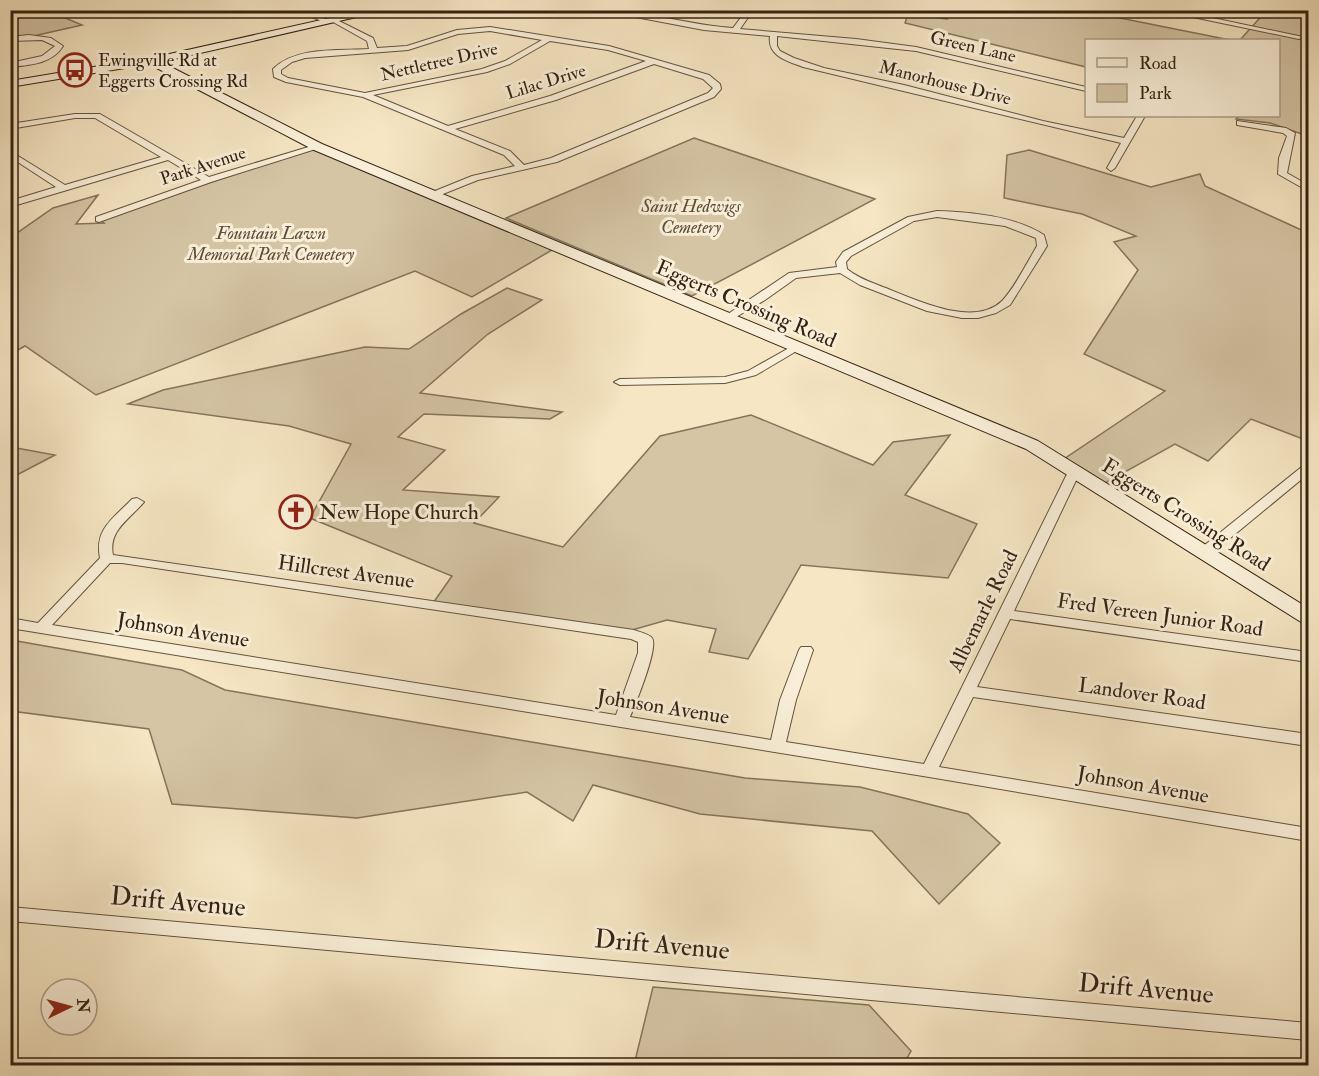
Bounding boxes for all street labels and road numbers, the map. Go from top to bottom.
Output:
street label: Green Lane [928,26,1019,68]
street label: Nettletree Drive [378,37,500,87]
street label: Manorhouse Drive [877,55,1014,111]
street label: Lilac Drive [503,59,589,105]
street label: Park Avenue [157,141,249,191]
street label: Eggerts Crossing Road [652,254,841,354]
street label: Eggerts Crossing Road [1097,452,1276,578]
street label: Albemarle Road [941,545,1025,677]
street label: Hillcrest Avenue [276,549,416,595]
street label: Fred Vereen Junior Road [1055,587,1265,643]
street label: Johnson Avenue [114,606,251,654]
street label: Landover Road [1076,672,1208,716]
street label: Johnson Avenue [594,683,731,731]
street label: Johnson Avenue [1074,760,1211,810]
street label: Drift Avenue [109,880,247,924]
street label: Drift Avenue [593,923,731,967]
street label: Drift Avenue [1077,967,1215,1011]

